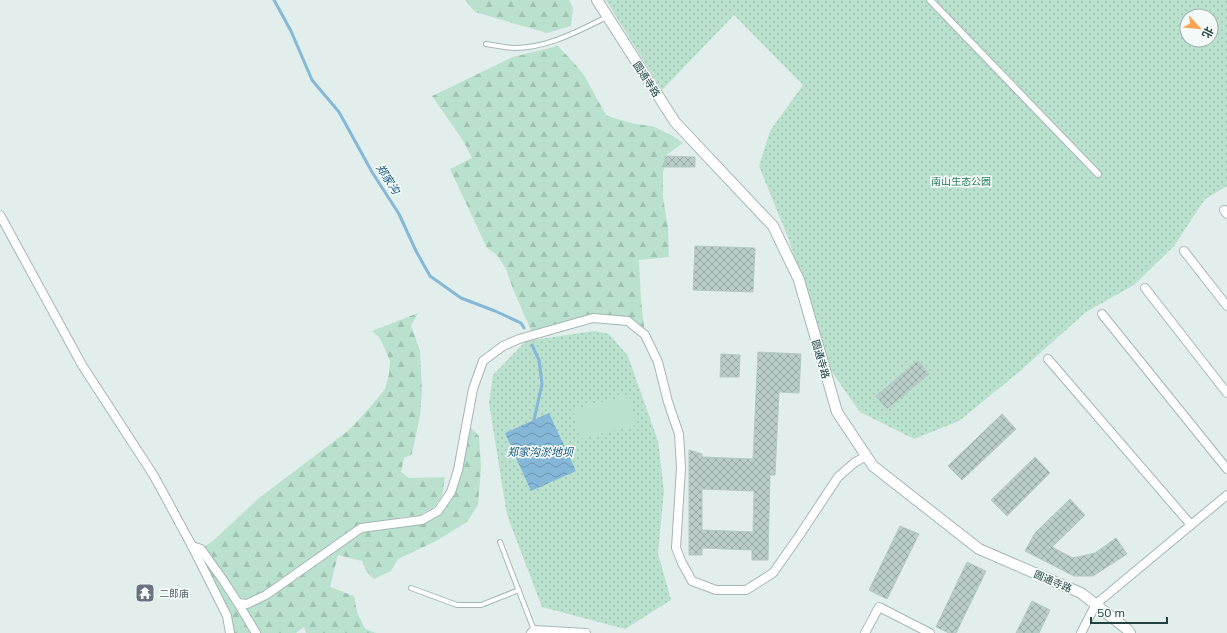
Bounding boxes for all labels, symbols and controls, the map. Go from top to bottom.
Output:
north arrow [1179,8,1219,48]
text: 北 [1199,24,1217,41]
street label: 圆通寺路 [630,59,663,100]
water label: 郑家沟 [373,161,403,197]
park label: 南山生态公园 [931,175,991,188]
street label: 圆通寺路 [809,338,832,380]
water label: 郑家沟淤地坝 [507,445,575,459]
street label: 圆通寺路 [1032,568,1074,595]
temple icon: 二郎庙 [134,582,156,604]
place label: 二郎庙 [159,587,189,600]
scale bar [1091,599,1167,625]
text: 50 m [1097,605,1125,620]

